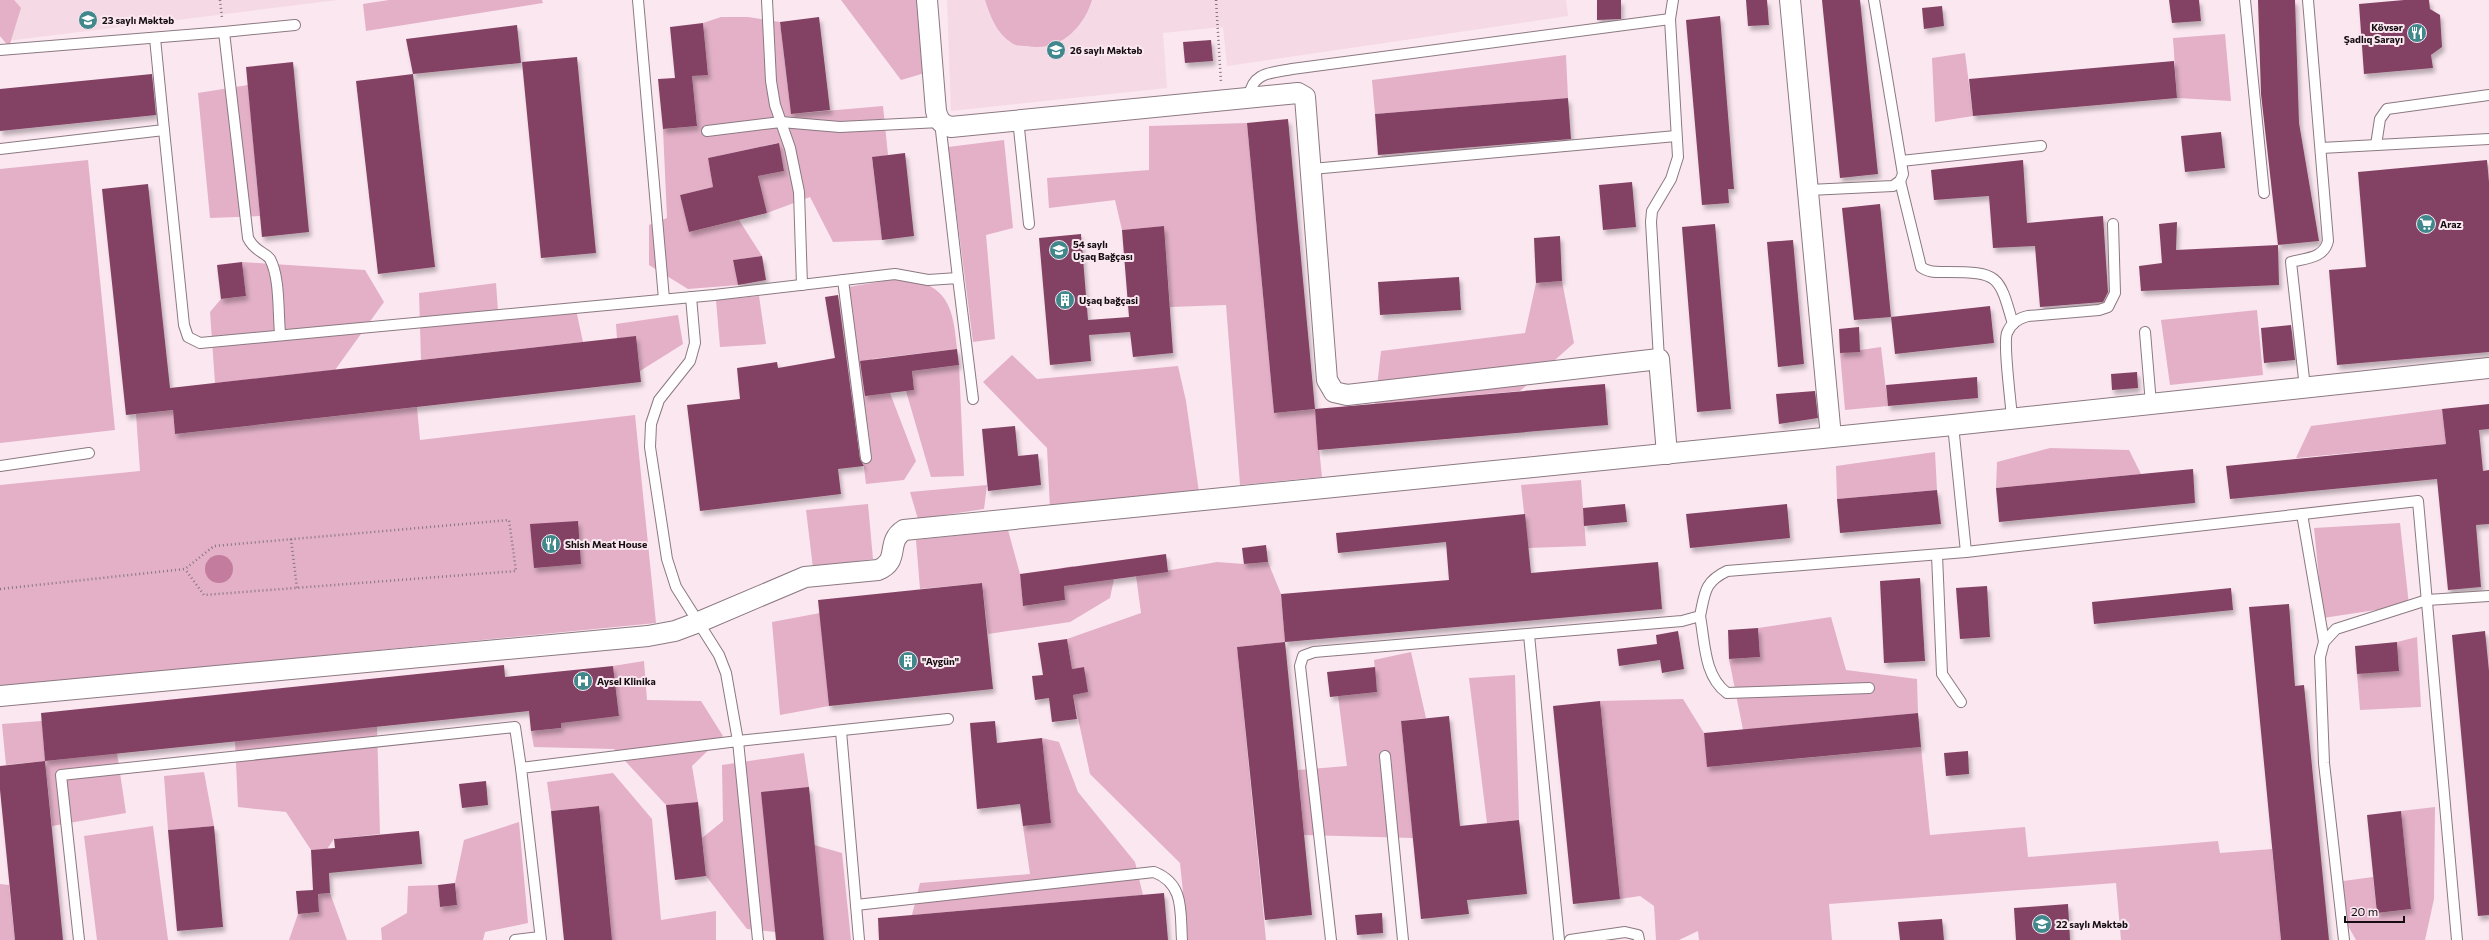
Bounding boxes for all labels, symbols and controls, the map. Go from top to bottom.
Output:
school or university icon: 23 saylı Məktəb [77,9,99,31]
place label: 23 saylı Məktəb [102,14,174,26]
place label: Kövsər Şadlıq Sarayı [2344,21,2403,45]
restaurant icon: Kövsər Şadlıq Sarayı [2406,22,2428,44]
school or university icon: 26 saylı Məktəb [1045,39,1067,61]
place label: 26 saylı Məktəb [1070,44,1142,56]
supermarket icon: Araz [2415,213,2437,235]
place label: Araz [2440,218,2462,230]
place label: 54 saylı Uşaq Bağçası [1073,238,1133,262]
school or university icon: 54 saylı Uşaq Bağçası [1048,239,1070,261]
building icon: Uşaq bağçasi [1054,289,1076,311]
place label: Uşaq bağçasi [1079,294,1138,306]
restaurant icon: Shish Meat House [540,533,562,555]
place label: Shish Meat House [565,538,647,550]
building icon: "Aygün" [897,650,919,672]
place label: "Aygün" [922,655,959,667]
hospital icon: Aysel Klinika [572,670,594,692]
place label: Aysel Klinika [597,675,656,687]
scale bar [2345,898,2404,924]
text: 20 m [2351,904,2378,918]
school or university icon: 22 saylı Məktəb [2031,913,2053,935]
place label: 22 saylı Məktəb [2056,918,2128,930]

